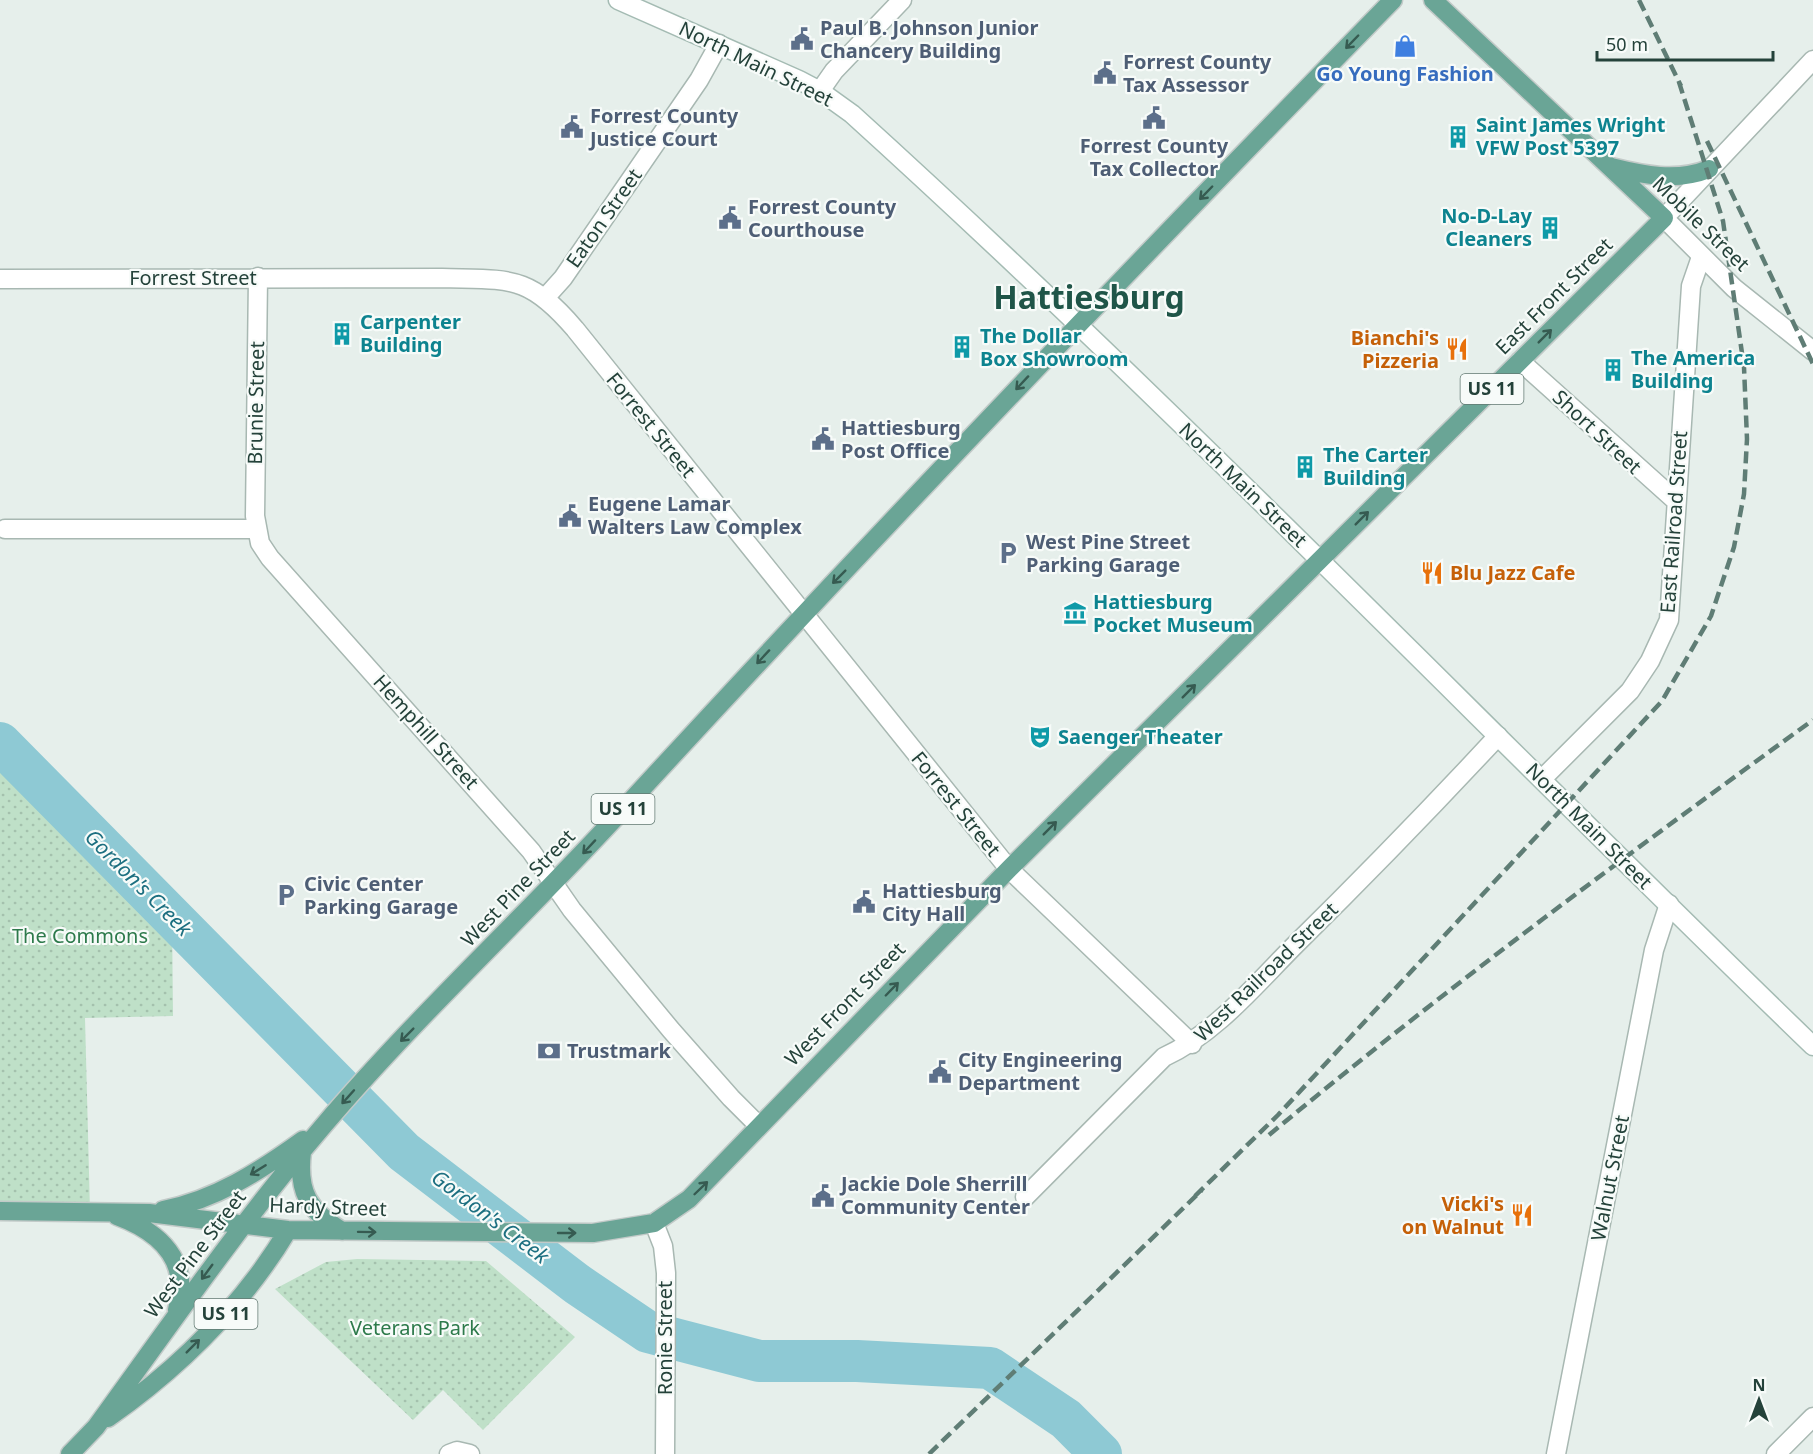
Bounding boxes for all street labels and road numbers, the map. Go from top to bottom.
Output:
street label: North Main Street [675,15,838,113]
street label: Eaton Street [560,163,648,273]
street label: Mobile Street [1647,170,1756,277]
street label: East Front Street [1489,231,1618,360]
street label: Forrest Street [129,264,257,291]
street label: Brunie Street [241,341,270,465]
street label: Forrest Street [601,367,702,483]
road number: US 11 [1460,374,1524,404]
street label: Short Street [1547,384,1647,480]
street label: North Main Street [1173,416,1313,553]
street label: East Railroad Street [1654,430,1693,614]
street label: Hemphill Street [367,668,485,795]
street label: Forrest Street [906,746,1007,862]
street label: North Main Street [1520,757,1658,895]
road number: US 11 [592,794,654,824]
street label: West Pine Street [455,823,581,952]
street label: West Railroad Street [1188,896,1343,1047]
street label: West Front Street [779,936,911,1071]
street label: Walnut Street [1584,1113,1635,1243]
street label: West Pine Street [138,1184,252,1323]
street label: Hardy Street [269,1191,387,1222]
street label: Ronie Street [651,1281,678,1395]
road number: US 11 [194,1299,258,1329]

